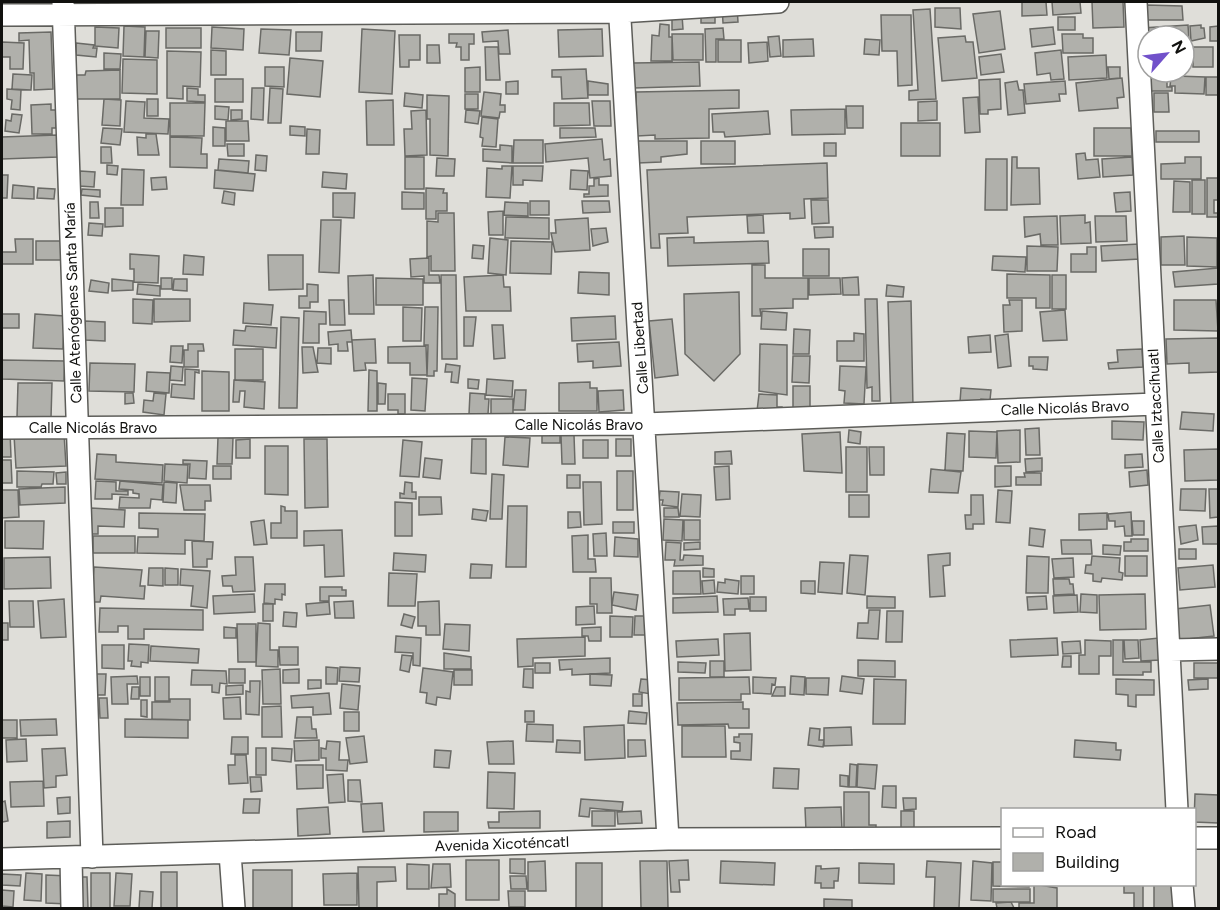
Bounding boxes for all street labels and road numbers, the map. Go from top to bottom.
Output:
street label: Calle Atenógenes Santa María [60,202,86,404]
street label: Calle Libertad [628,301,652,395]
street label: Calle Iztaccíhuatl [1144,348,1168,464]
street label: Calle Nicolás Bravo [1000,397,1130,419]
street label: Calle Nicolás Bravo [515,416,644,434]
street label: Calle Nicolás Bravo [29,419,158,437]
street label: Avenida Xicoténcatl [435,833,569,855]

